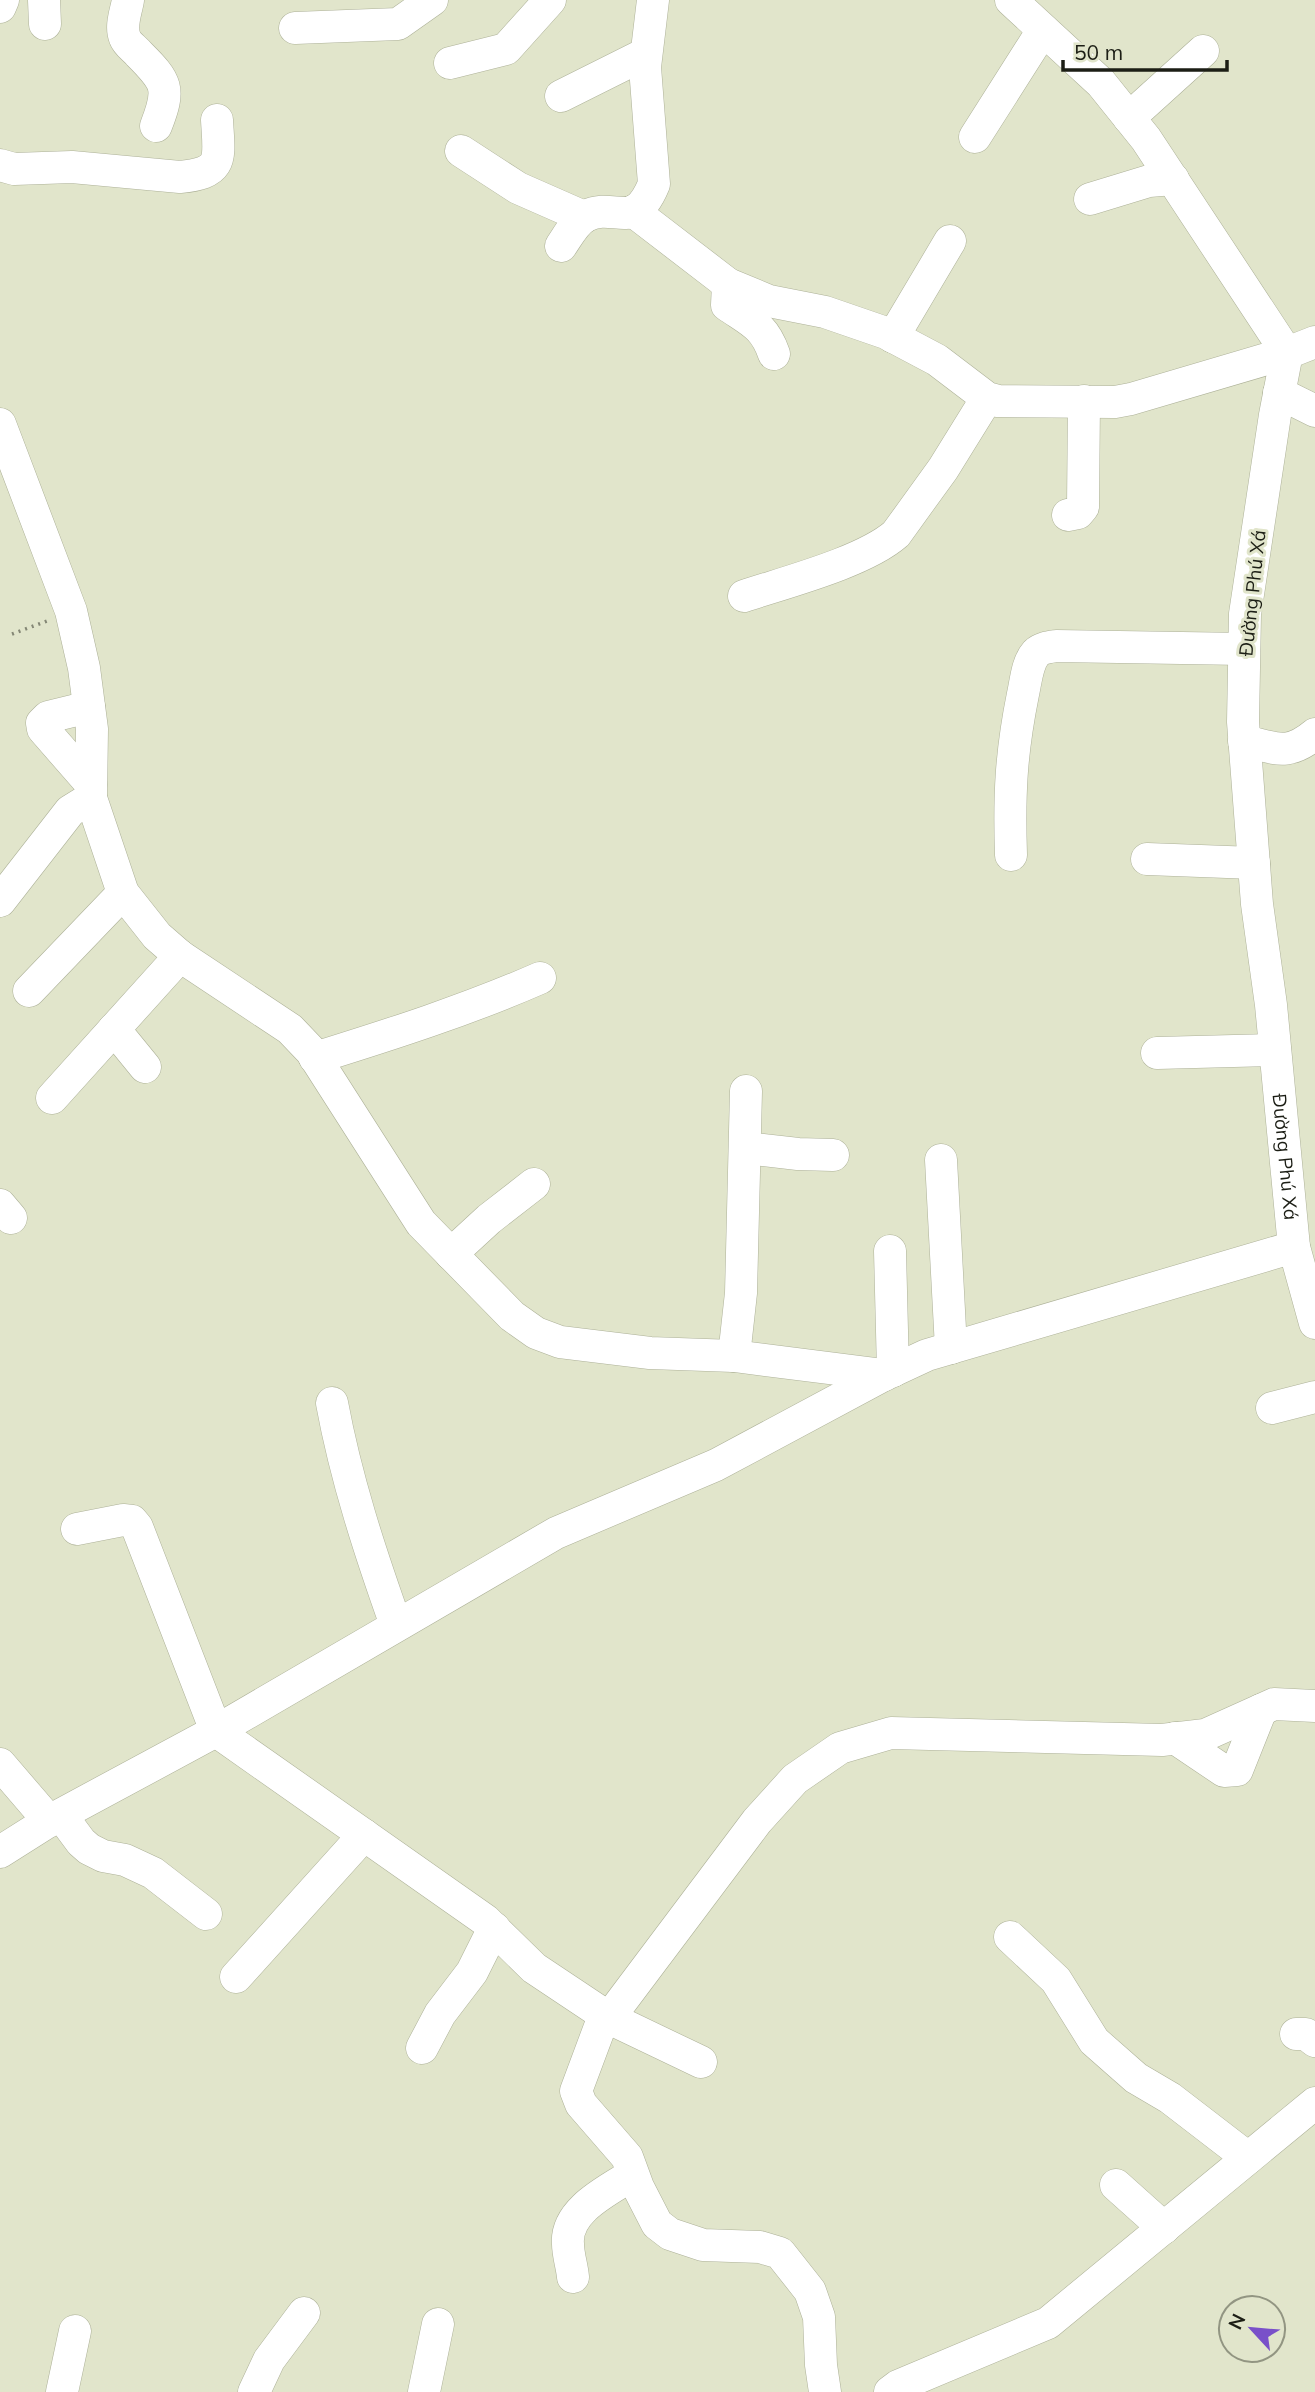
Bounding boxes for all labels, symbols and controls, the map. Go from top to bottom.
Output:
scale bar [1063,28,1228,72]
text: 50 m [1074,39,1123,65]
street label: Đường Phú Xá [1233,529,1271,657]
street label: Đường Phú Xá [1267,1093,1303,1221]
north arrow [1217,2294,1287,2364]
text: N [1223,2310,1251,2333]

